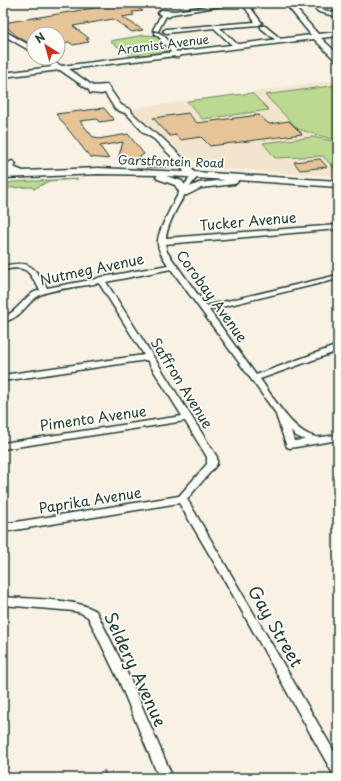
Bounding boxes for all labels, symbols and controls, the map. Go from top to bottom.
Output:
north arrow [26,26,66,66]
text: N [31,28,49,47]
street label: Aramist Avenue [116,29,210,59]
street label: Garstfontein Road [118,150,224,172]
street label: Tucker Avenue [199,206,298,236]
street label: Corobay Avenue [171,246,253,347]
street label: Nutmeg Avenue [38,248,146,290]
street label: Saffron Avenue [146,334,219,433]
street label: Pimento Avenue [38,400,148,436]
street label: Paprika Avenue [37,481,143,518]
street label: Gay Street [242,580,310,672]
street label: Seldery Avenue [98,607,174,731]

